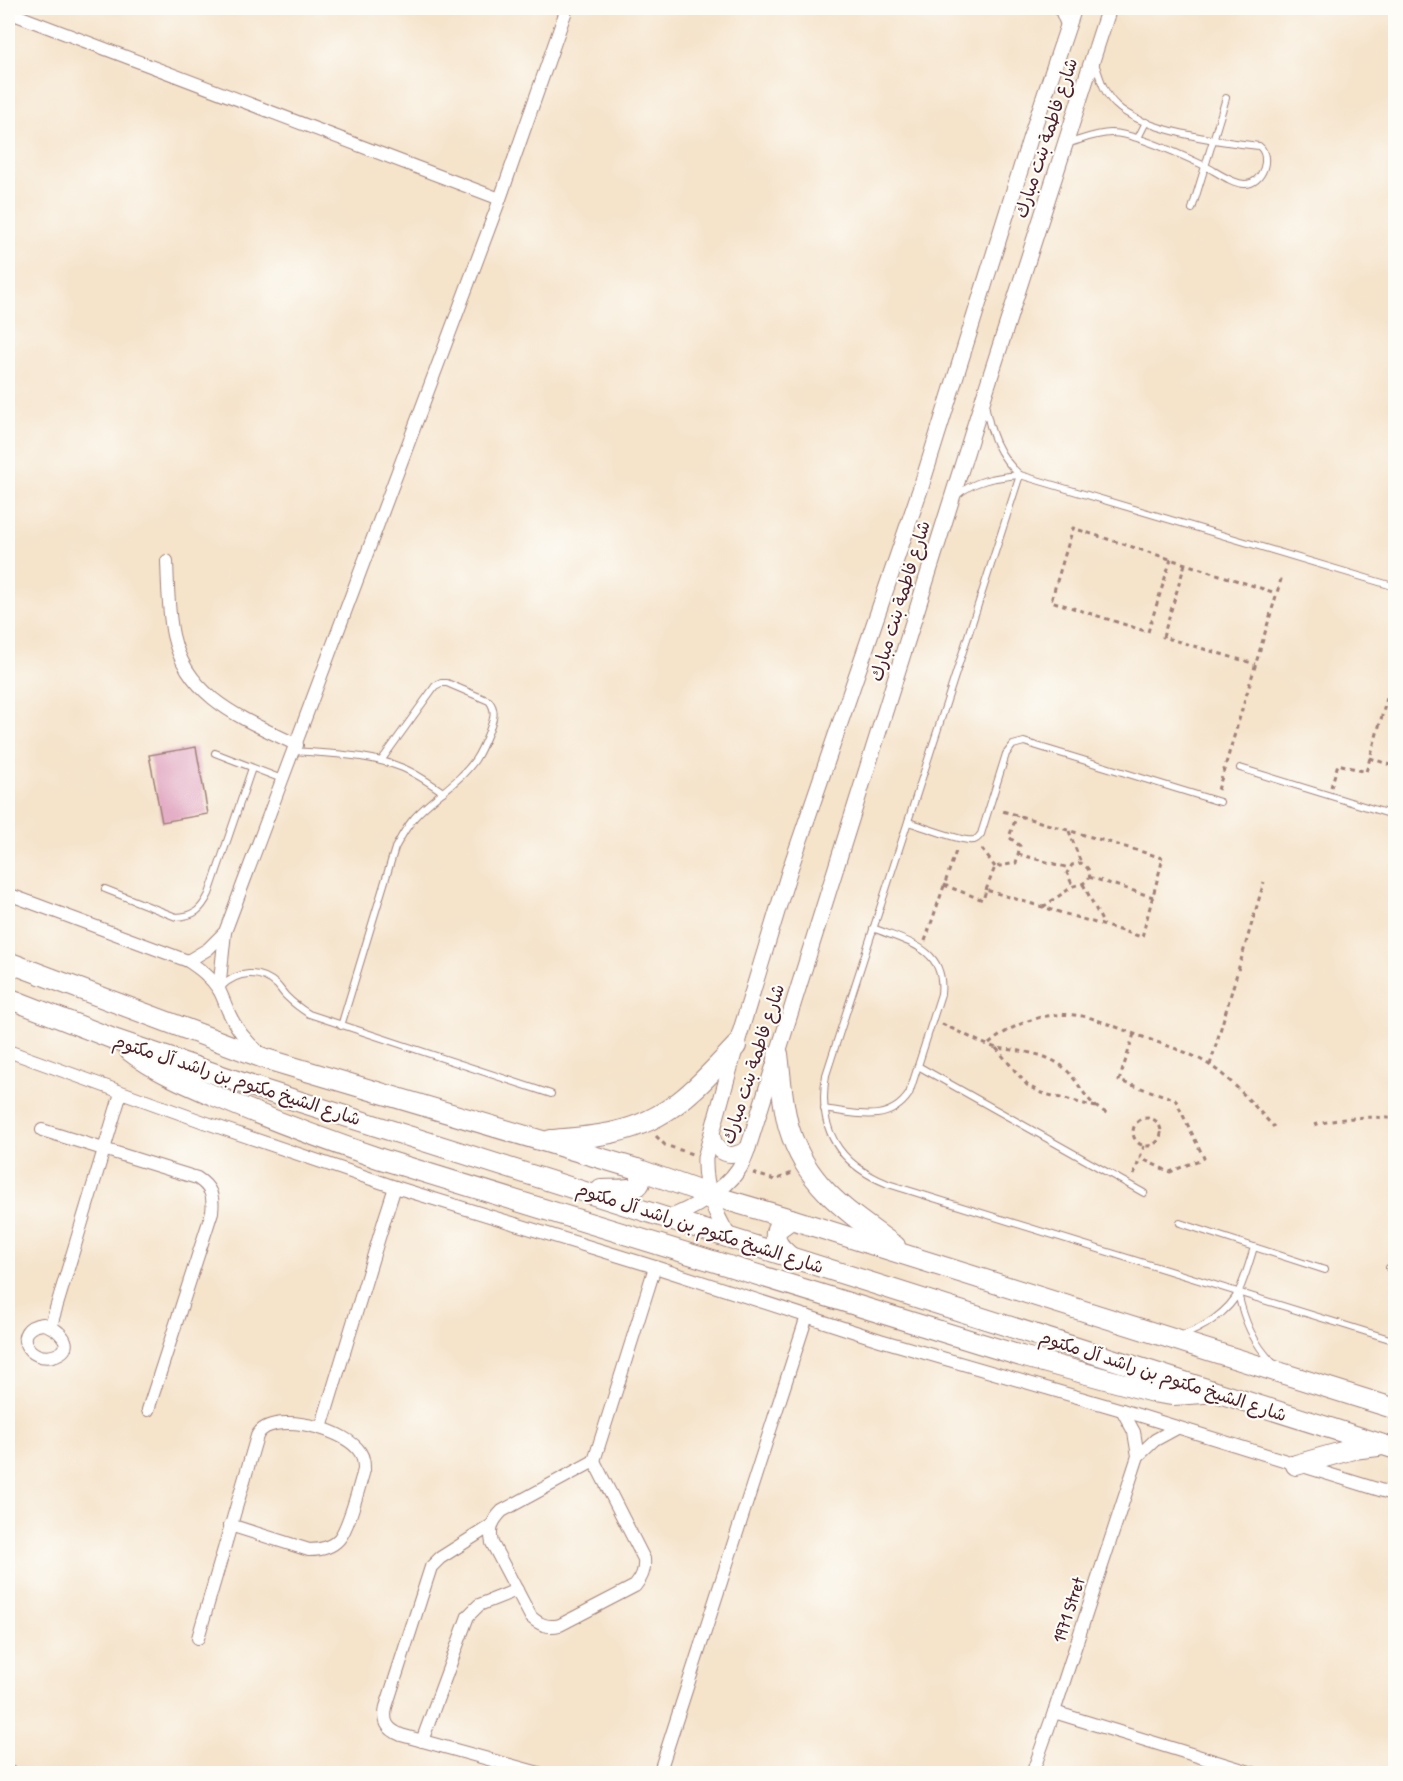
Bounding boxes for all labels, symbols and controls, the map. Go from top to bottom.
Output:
street label: شارع فاطمة بنت مبارك [1008,55,1083,221]
street label: شارع فاطمة بنت مبارك [863,517,936,684]
street label: شارع فاطمة بنت مبارك [715,981,790,1147]
street label: شارع الشيخ مكتوم بن راشد آل مكتوم [110,1028,364,1133]
street label: شارع الشيخ مكتوم بن راشد آل مكتوم [573,1176,827,1281]
street label: شارع الشيخ مكتوم بن راشد آل مكتوم [1036,1324,1290,1429]
street label: 1971 Stret [1046,1573,1091,1646]

